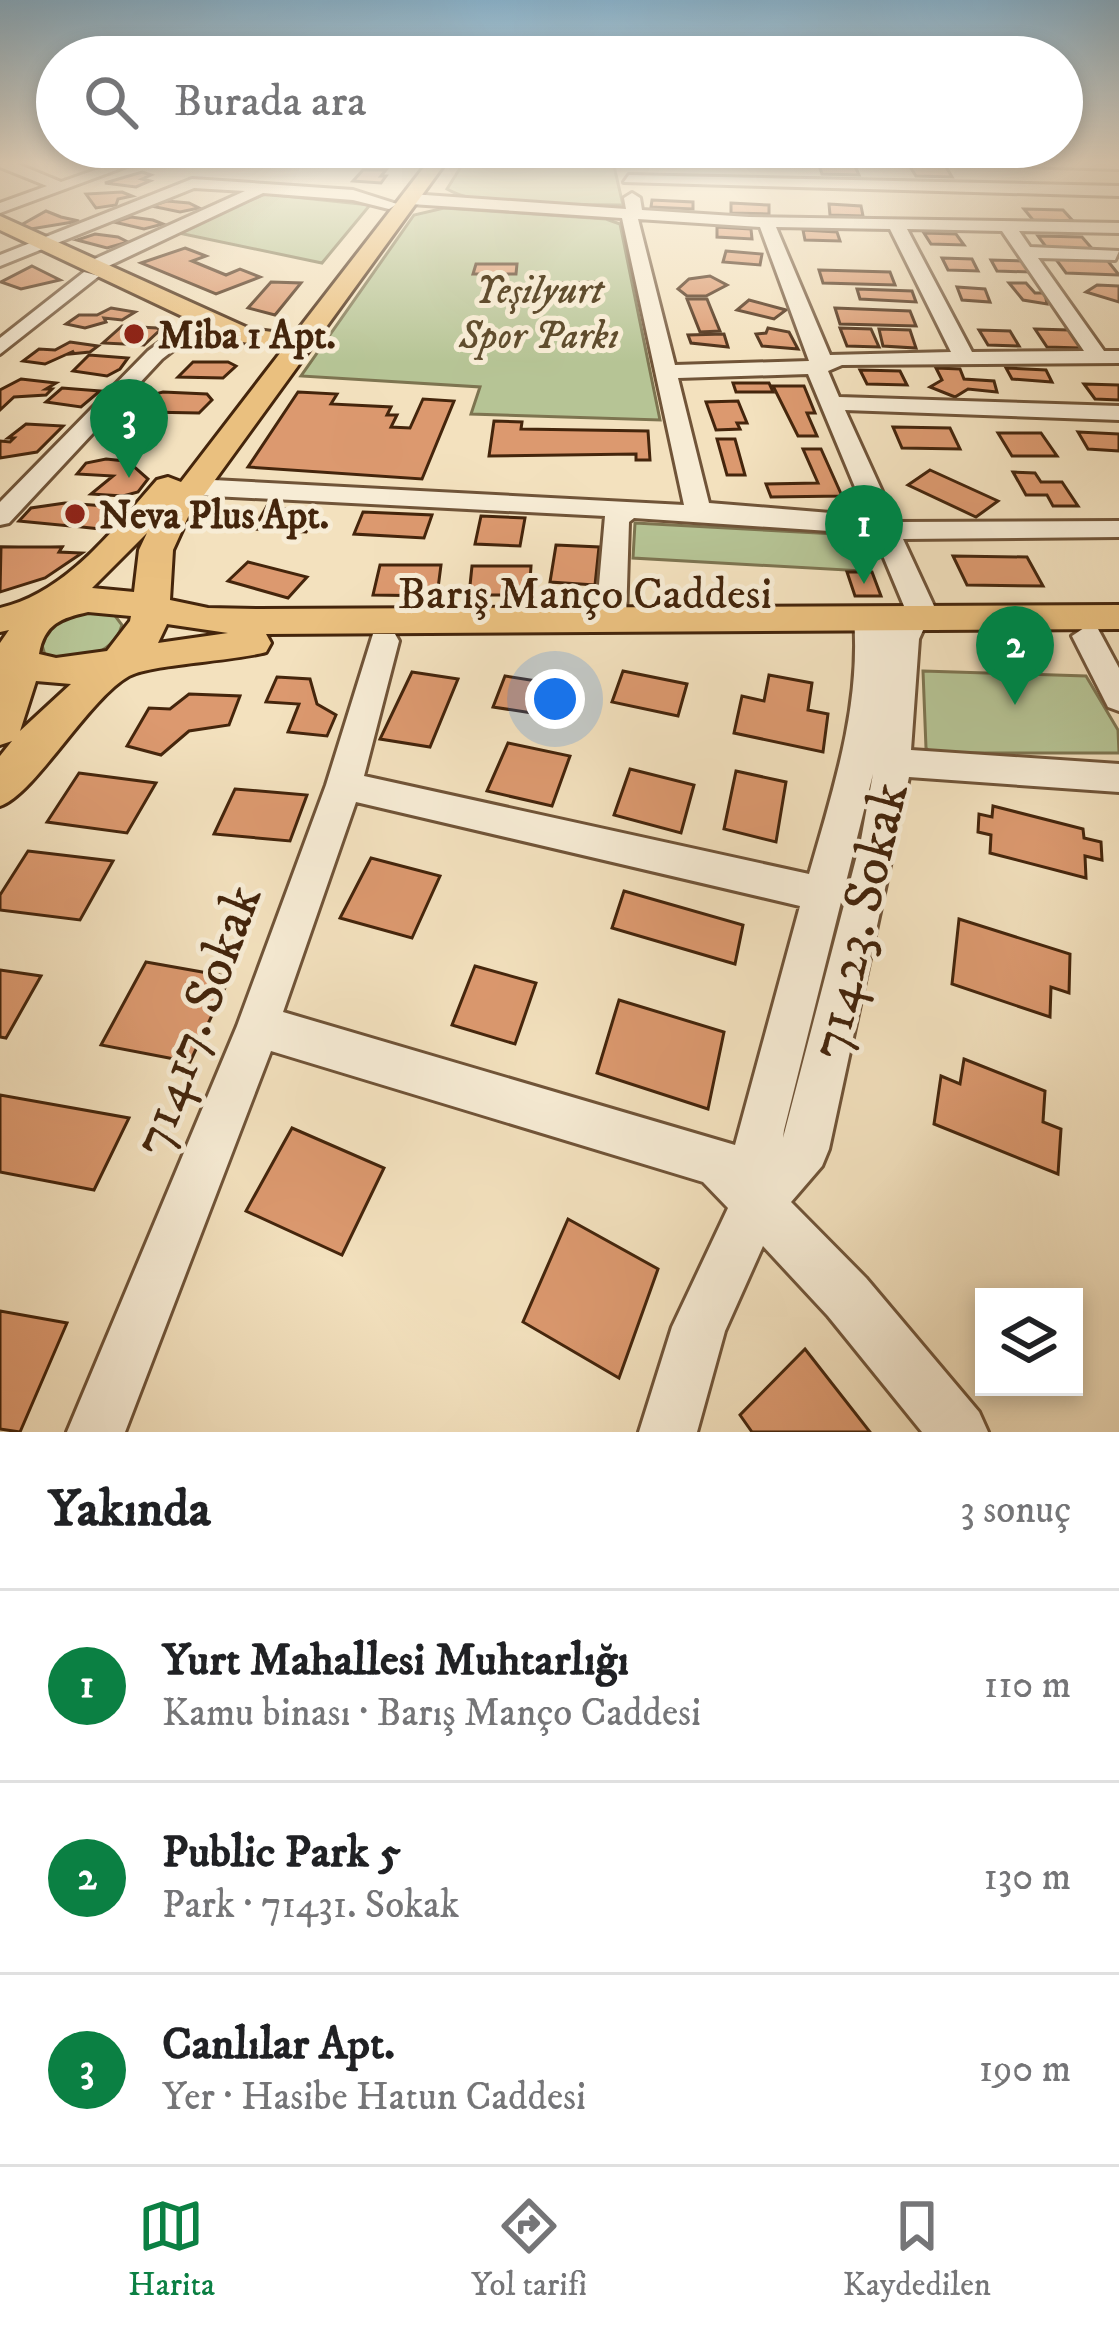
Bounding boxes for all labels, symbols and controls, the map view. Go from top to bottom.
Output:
search box [36,36,1083,168]
icon: search [78,69,144,135]
text: Burada ara [174,74,366,130]
park label: Yeşilyurt Spor Parkı [458,267,619,361]
place label: Miba 1 Apt. [158,312,336,361]
marker: Miba 1 Apt. [121,321,147,347]
pin: 3 [90,379,168,478]
pin: 1 [825,485,903,584]
place label: Neva Plus Apt. [99,492,329,541]
marker: Neva Plus Apt. [62,501,88,527]
street label: Barış Manço Caddesi [398,567,772,623]
pin: 2 [976,606,1054,705]
your location [525,669,585,729]
street label: 71423. Sokak [796,776,925,1065]
street label: 71417. Sokak [118,876,278,1164]
map controls [975,1288,1083,1396]
button: layers [975,1288,1083,1396]
text: Yakında [48,1478,211,1542]
text: 3 sonuç [960,1486,1071,1535]
text: Yurt Mahallesi Muhtarlığı [162,1633,629,1689]
text: 1 [80,1661,94,1710]
text: 110 m [984,1661,1071,1710]
text: Kamu binası · Barış Manço Caddesi [162,1689,701,1738]
text: Public Park 5 [162,1825,401,1881]
text: 2 [77,1853,97,1902]
text: 130 m [983,1853,1071,1902]
text: Park · 71431. Sokak [162,1881,459,1930]
text: Canlılar Apt. [162,2017,395,2073]
text: 3 [80,2045,94,2094]
text: 190 m [979,2045,1071,2094]
text: Yer · Hasibe Hatun Caddesi [162,2073,586,2122]
tab: Harita [128,2193,215,2306]
tab: Yol tarifi [471,2193,587,2306]
tab: Kaydedilen [843,2193,991,2306]

